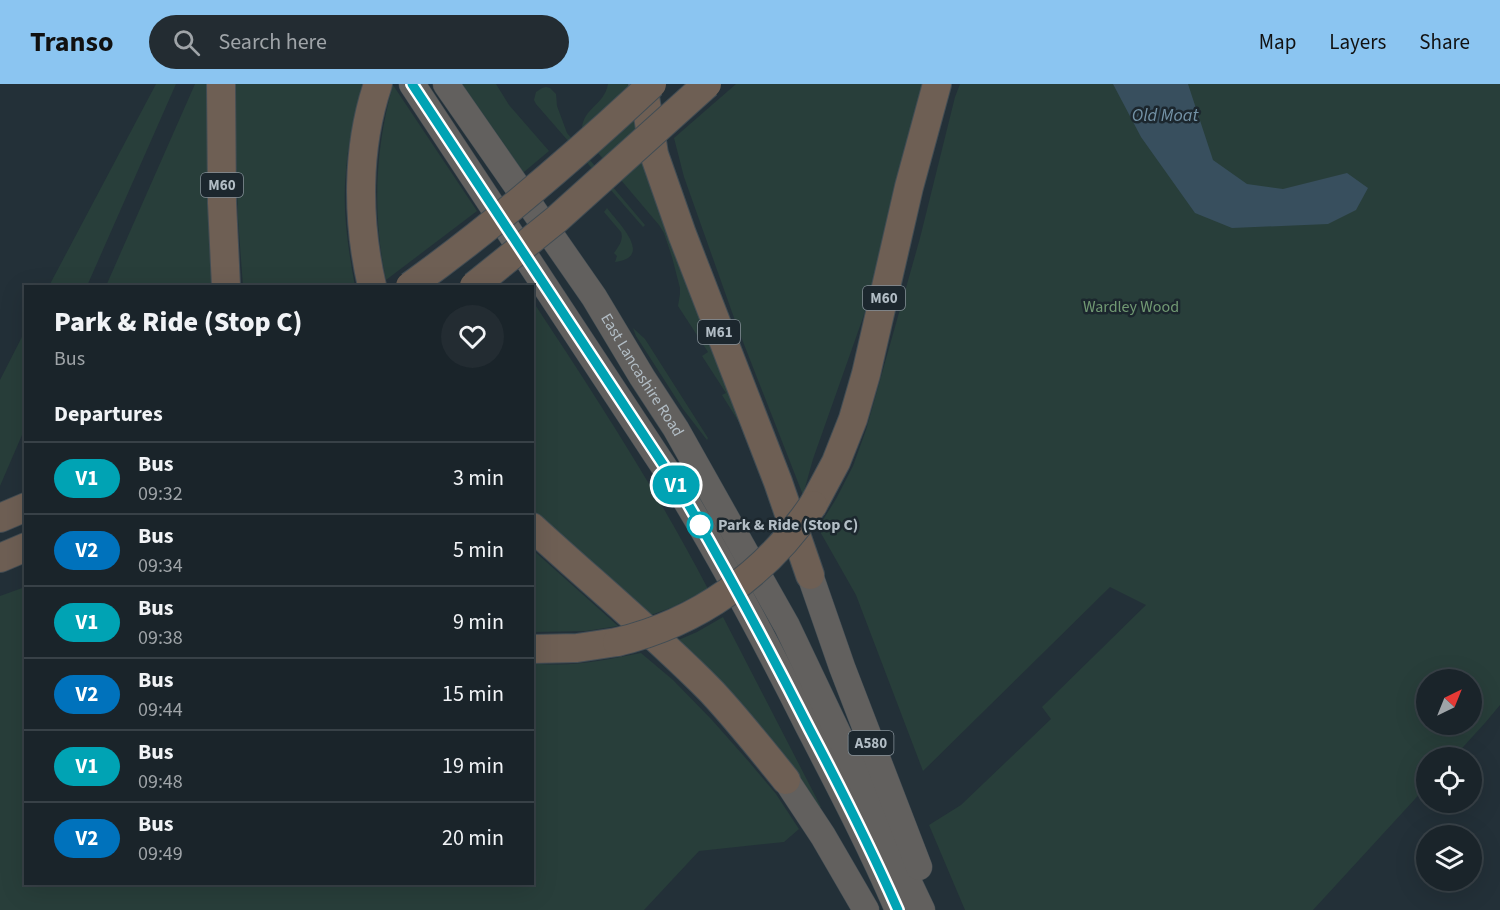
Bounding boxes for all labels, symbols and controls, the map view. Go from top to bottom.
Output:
search box [149,15,569,69]
text: Transo [30,22,113,62]
icon: search [170,26,203,59]
text: Search here [218,26,327,58]
text: Map [1259,27,1296,57]
text: Layers [1329,27,1386,57]
text: Share [1419,27,1470,57]
water label: Old Moat [1132,103,1199,128]
road number: M60 [201,173,243,197]
road number: M60 [863,286,905,310]
park label: Wardley Wood [1083,296,1179,318]
text: Park & Ride (Stop C) [54,302,302,342]
button: heart [441,305,504,368]
street label: East Lancashire Road [595,309,689,441]
road number: M61 [698,320,740,344]
text: Bus [54,345,85,373]
text: Departures [54,398,163,430]
text: Bus [138,448,174,480]
text: 3 min [453,462,504,494]
text: V1 [76,463,98,493]
line badge: V1 [649,466,703,504]
text: V1 [665,470,687,500]
text: 09:32 [138,480,183,508]
marker: Park & Ride (Stop C) [687,512,713,538]
place label: Park & Ride (Stop C) [718,514,858,536]
text: Bus [138,520,174,552]
text: 5 min [453,534,504,566]
text: V2 [76,535,98,565]
text: 09:34 [138,552,183,580]
text: Bus [138,592,174,624]
text: 9 min [453,606,504,638]
text: V1 [76,607,98,637]
text: 09:38 [138,624,183,652]
text: Bus [138,664,174,696]
north arrow [1416,669,1482,735]
map controls [1416,669,1482,891]
text: 15 min [442,678,504,710]
text: V2 [76,679,98,709]
text: 09:44 [138,696,183,724]
road number: A580 [848,731,894,755]
text: Bus [138,736,174,768]
button: locate [1416,747,1482,813]
text: 19 min [442,750,504,782]
text: V1 [76,751,98,781]
text: 09:48 [138,768,183,796]
text: Bus [138,808,174,840]
text: 20 min [442,822,504,854]
text: V2 [76,823,98,853]
button: layers [1416,825,1482,891]
text: 09:49 [138,840,183,868]

